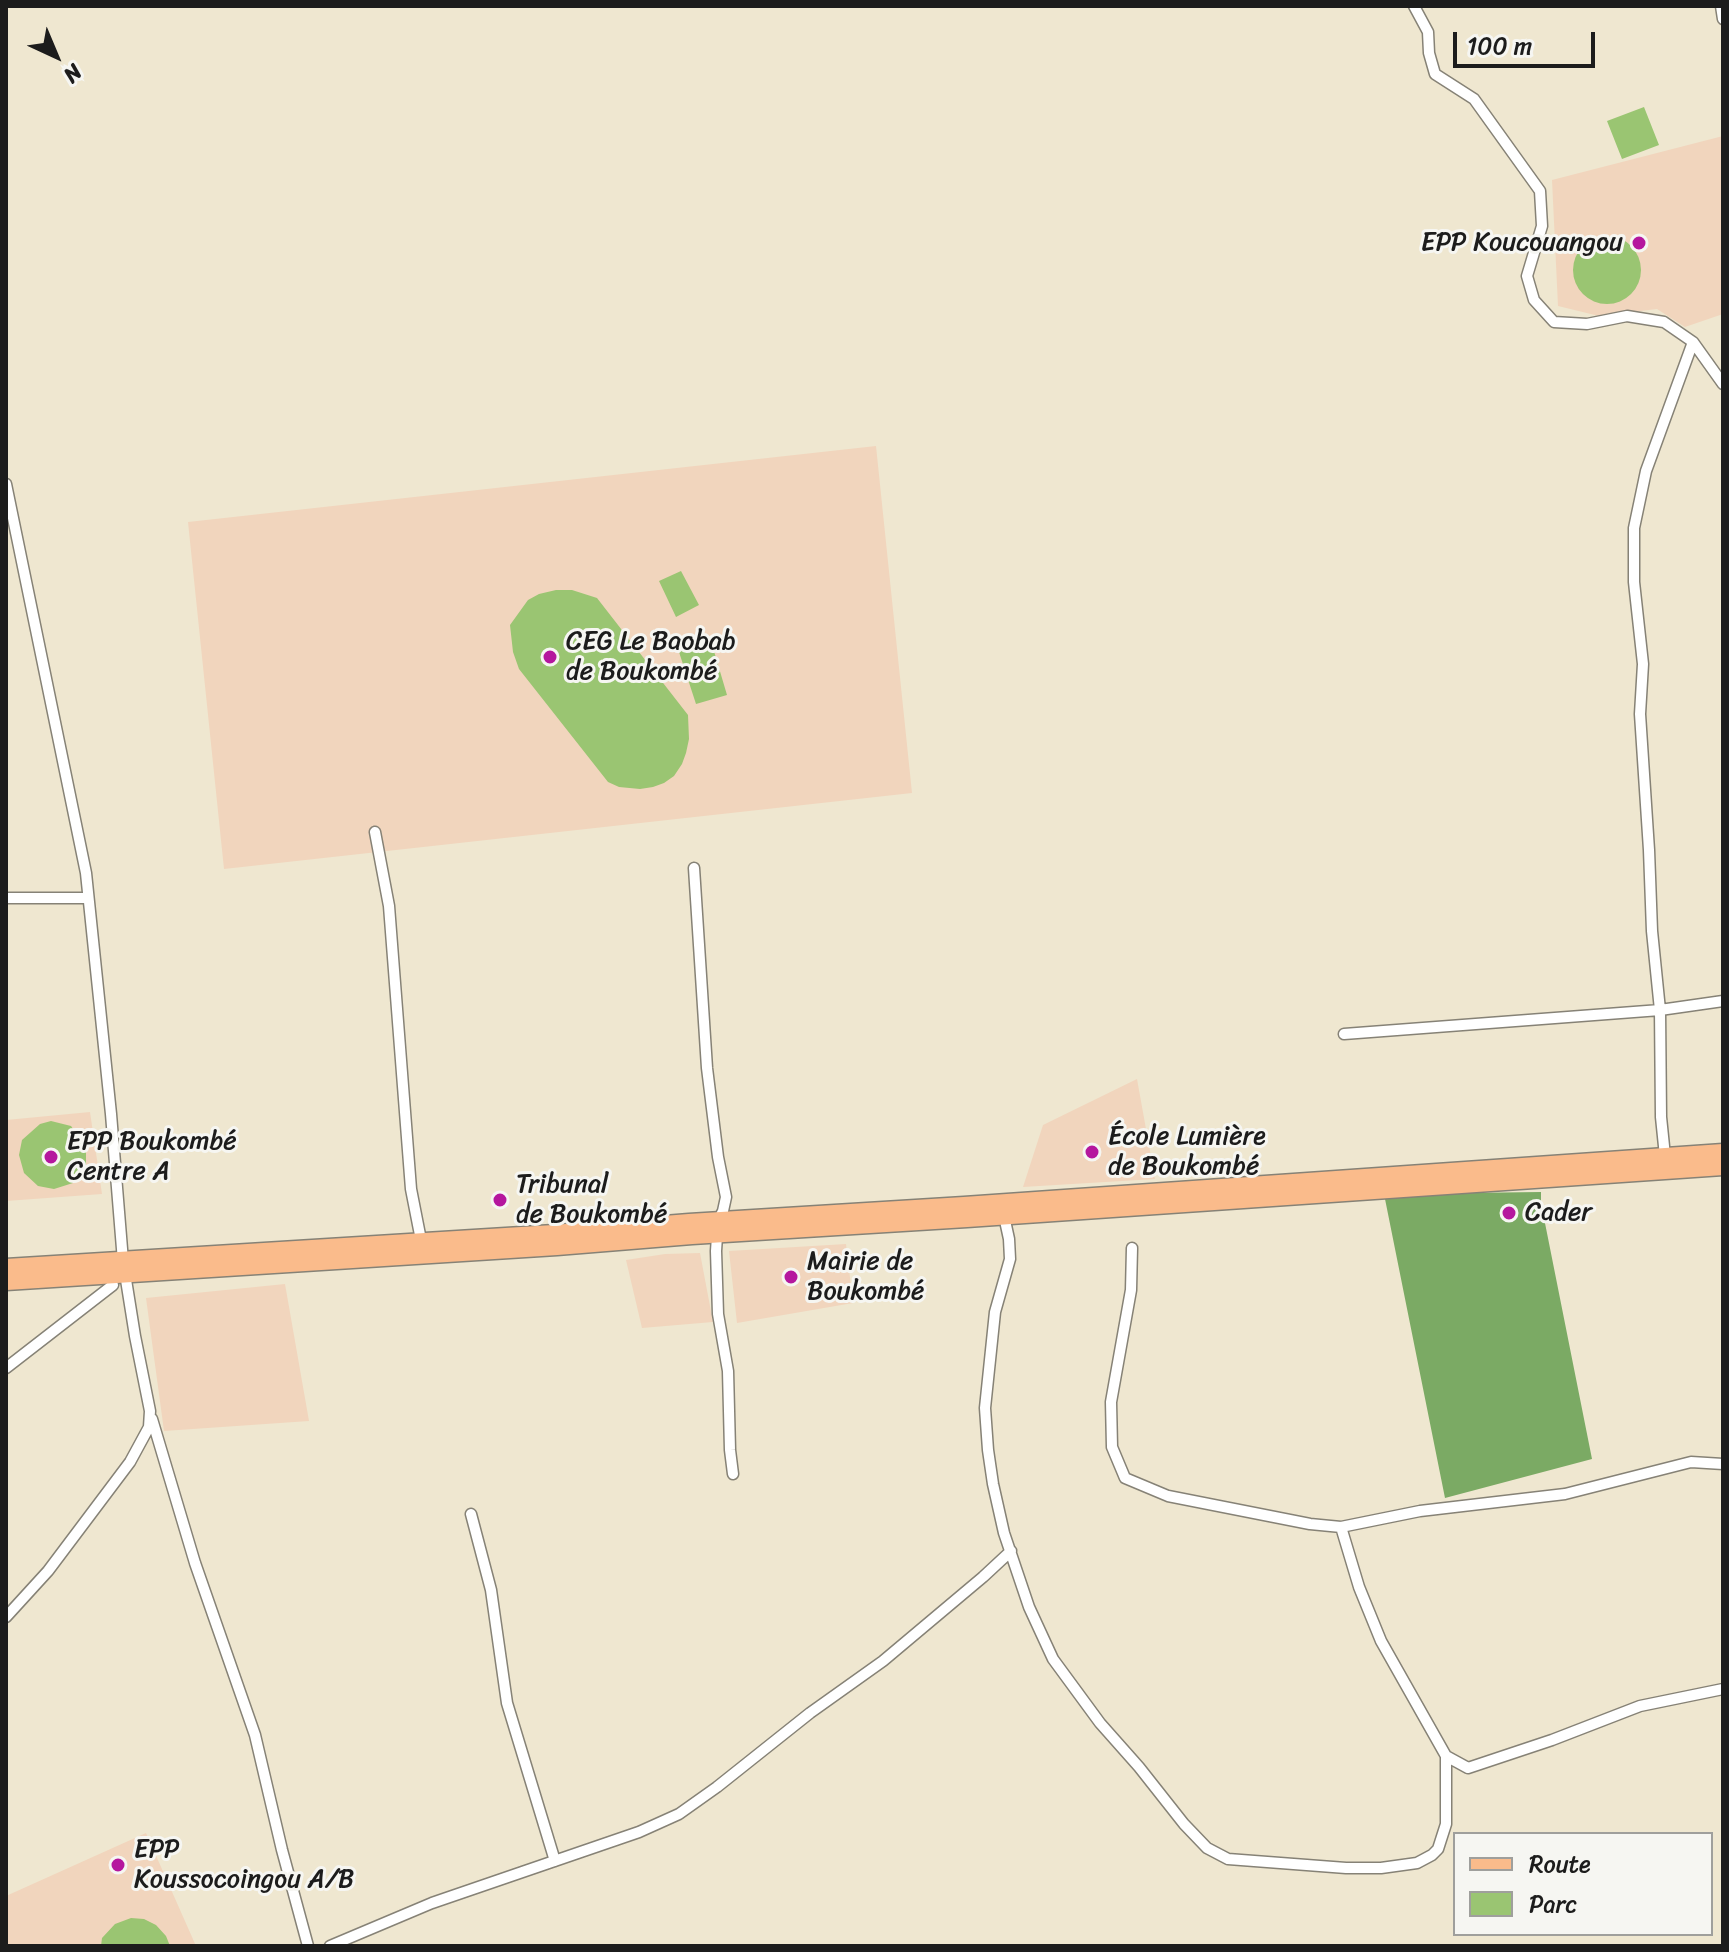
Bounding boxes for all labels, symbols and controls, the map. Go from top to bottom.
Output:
north arrow [16,16,96,96]
scale bar [1457,16,1599,66]
text: 100 m [1467,25,1532,67]
text: N [54,54,92,93]
place label: EPP Koucouangou [1421,227,1623,259]
marker: EPP Koucouangou [1630,234,1648,252]
place label: CEG Le Baobab de Boukombé [566,626,736,688]
marker: CEG Le Baobab de Boukombé [541,648,559,666]
place label: École Lumière de Boukombé [1108,1121,1266,1182]
place label: EPP Boukombé Centre A [67,1126,237,1188]
marker: École Lumière de Boukombé [1083,1143,1101,1161]
marker: EPP Boukombé Centre A [42,1148,60,1166]
place label: Tribunal de Boukombé [516,1169,667,1230]
marker: Tribunal de Boukombé [491,1191,509,1209]
place label: Cader [1525,1197,1592,1229]
marker: Cader [1500,1204,1518,1222]
place label: Mairie de Boukombé [807,1246,924,1308]
marker: Mairie de Boukombé [782,1268,800,1286]
legend [1453,1832,1713,1936]
place label: EPP Koussocoingou A/B [134,1834,354,1896]
text: Route [1529,1843,1591,1885]
marker: EPP Koussocoingou A/B [109,1856,127,1874]
text: Parc [1529,1883,1577,1925]

